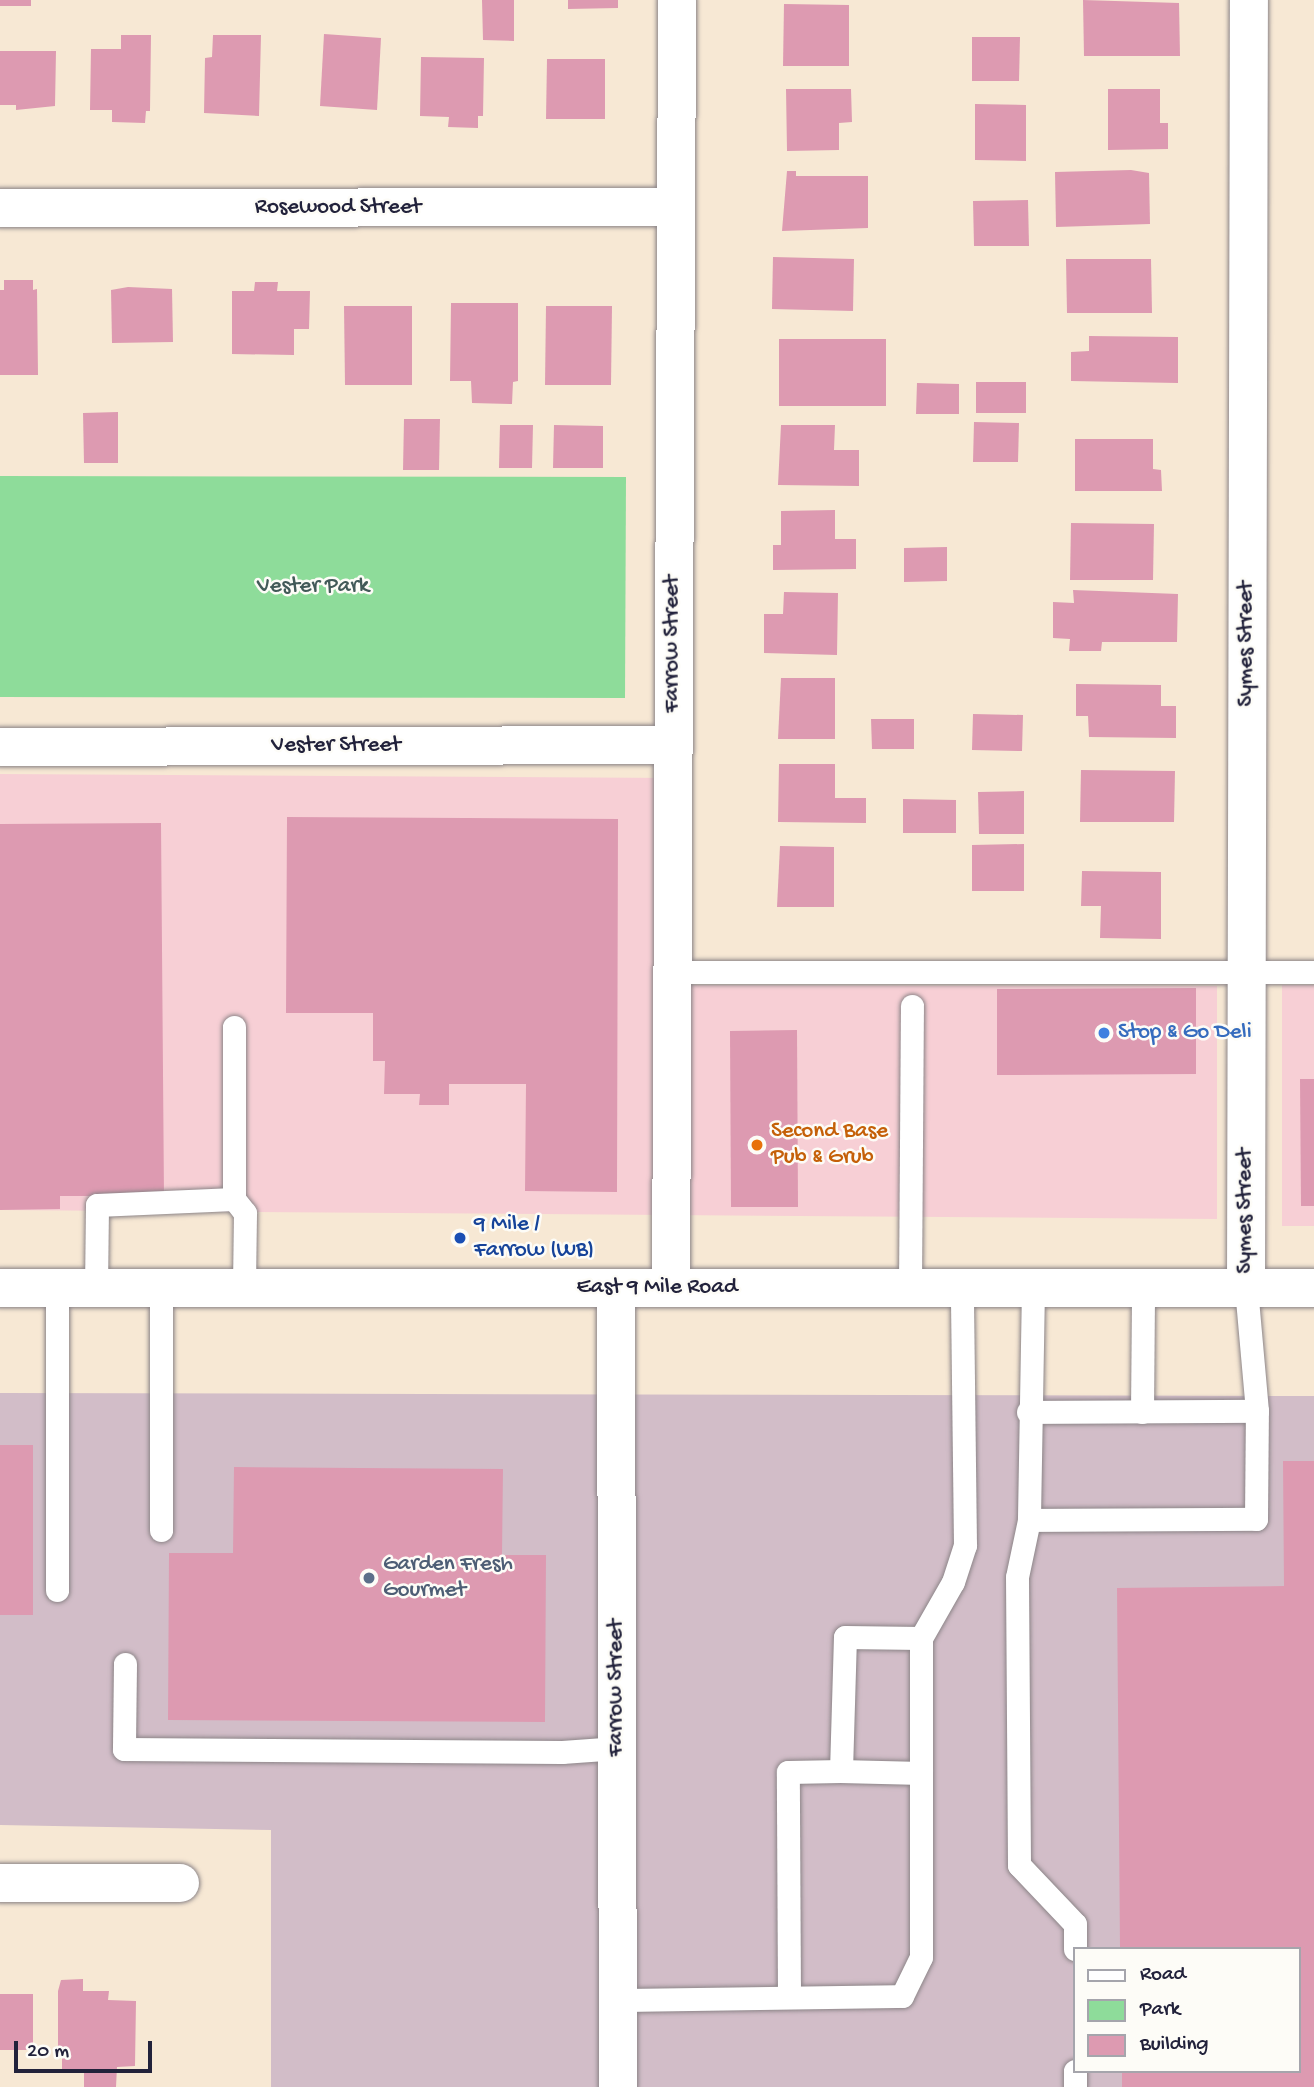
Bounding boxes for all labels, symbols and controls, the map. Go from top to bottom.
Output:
street label: Rosewood Street [255,194,421,222]
park label: Vester Park [257,573,369,601]
street label: Farrow Street [659,575,687,713]
street label: Symes Street [1233,581,1261,707]
street label: Vester Street [271,732,401,760]
place label: Stop & Go Deli [1118,1019,1252,1047]
marker: Stop & Go Deli [1096,1025,1112,1041]
place label: Second Base Pub & Grub [771,1118,888,1172]
marker: Second Base Pub & Grub [749,1137,765,1153]
street label: Symes Street [1232,1148,1260,1274]
place label: 9 Mile / Farrow (WB) [474,1211,594,1265]
marker: 9 Mile / Farrow (WB) [452,1230,468,1246]
street label: East 9 Mile Road [577,1274,737,1302]
place label: Garden Fresh Gourmet [383,1551,513,1605]
marker: Garden Fresh Gourmet [361,1570,377,1586]
street label: Farrow Street [603,1619,631,1757]
legend [1072,1947,1300,2073]
text: Road [1140,1963,1186,1988]
text: Park [1140,1998,1180,2023]
scale bar [18,2028,156,2072]
text: Building [1140,2033,1209,2058]
text: 20 m [27,2040,69,2065]

